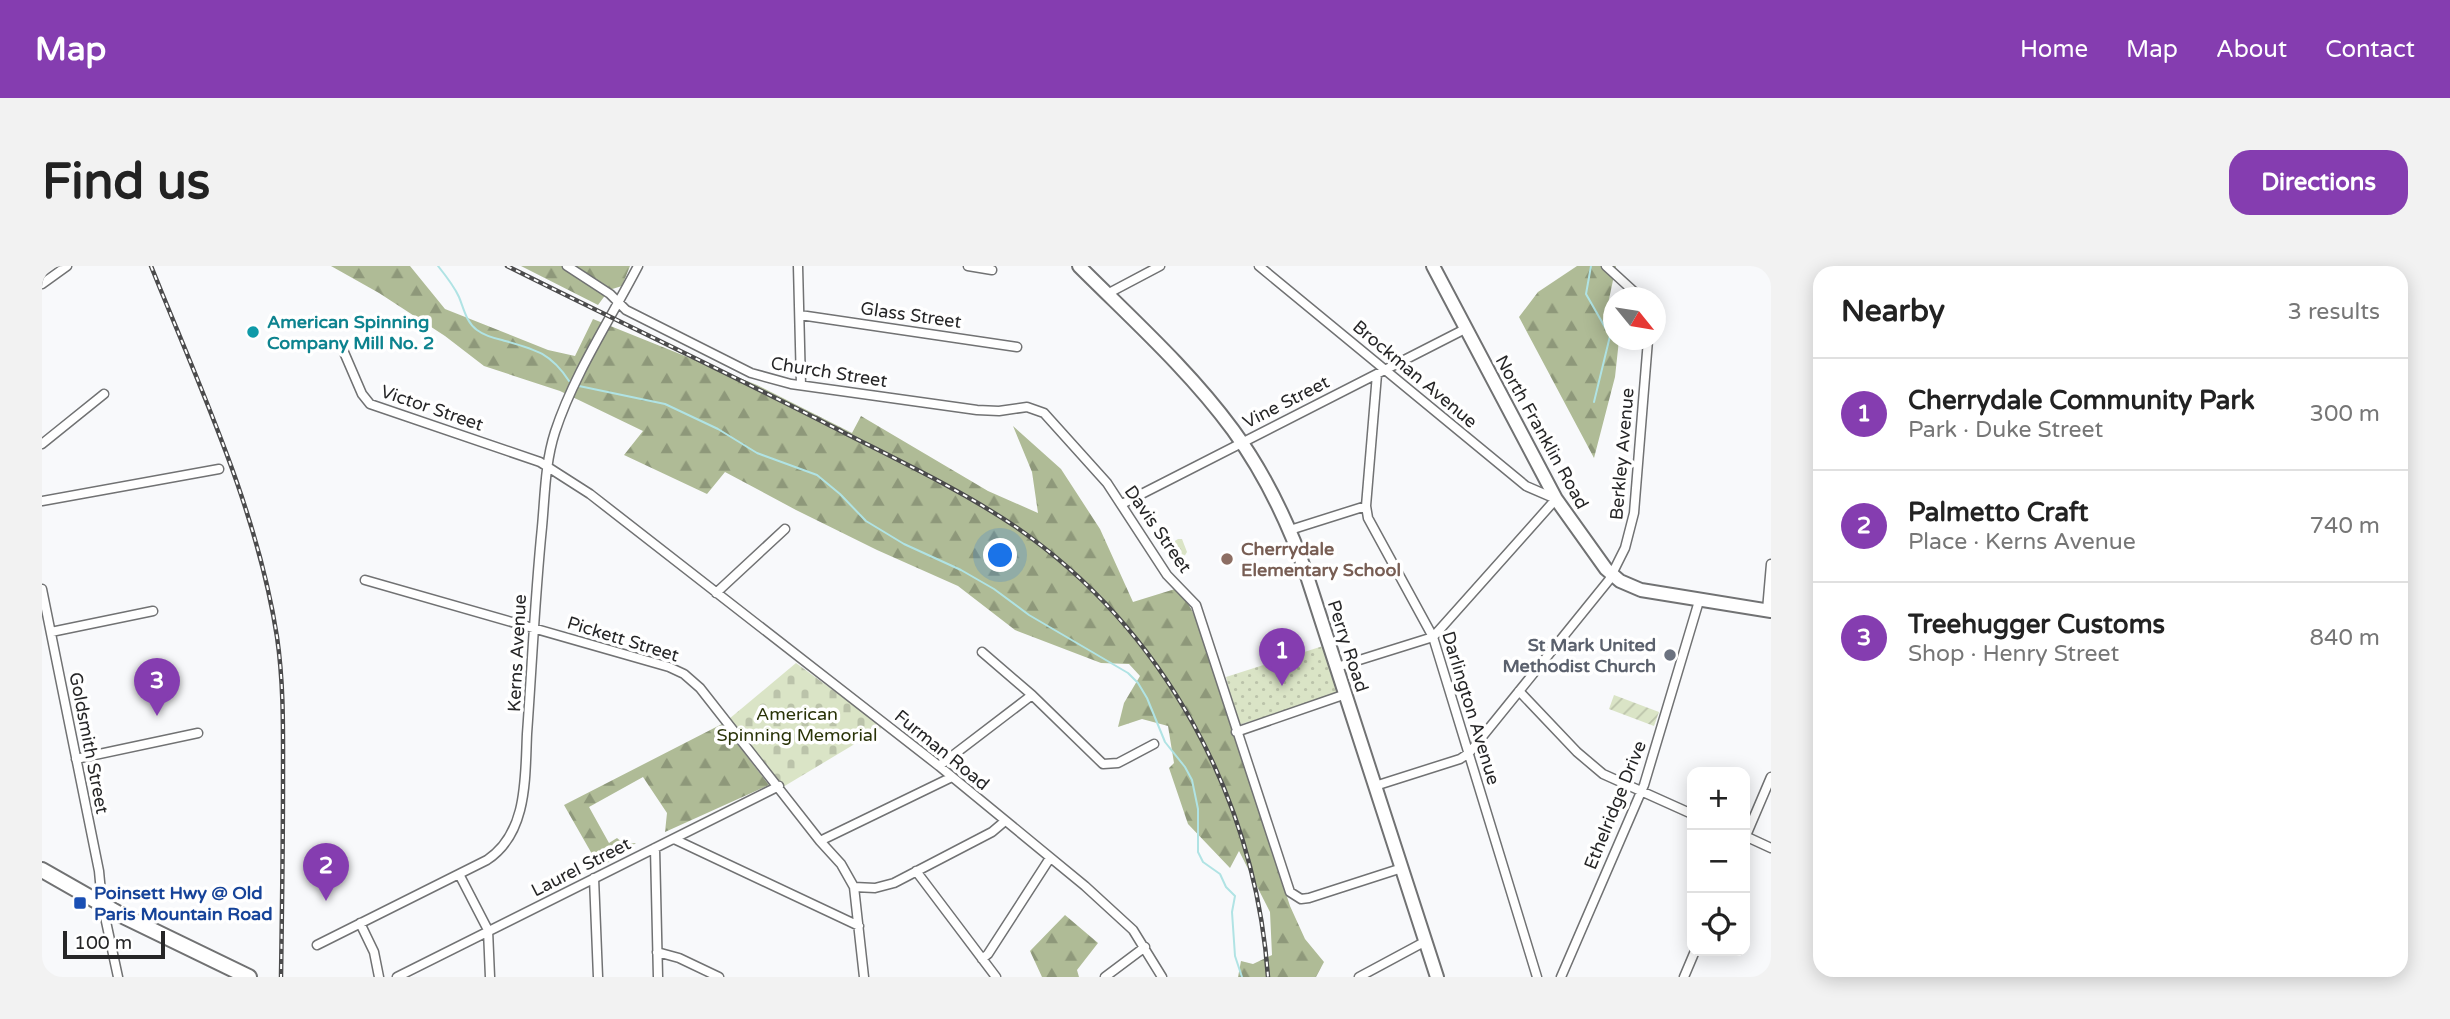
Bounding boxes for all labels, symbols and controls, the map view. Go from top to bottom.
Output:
text: Map [35,30,106,69]
text: Home [2020,35,2088,64]
text: Map [2126,35,2178,64]
text: About [2216,35,2287,64]
text: Contact [2325,35,2415,64]
button: Directions [2229,150,2408,215]
text: Find us [42,153,210,212]
north arrow [1603,287,1666,350]
text: Nearby [1841,293,1945,330]
street label: Glass Street [859,297,963,333]
text: 3 results [2287,298,2380,326]
place label: American Spinning Company Mill No. 2 [267,311,434,354]
street label: Brockman Avenue [1348,315,1482,433]
marker: American Spinning Company Mill No. 2 [245,324,261,340]
street label: North Franklin Road [1491,351,1593,513]
street label: Church Street [769,352,889,392]
street label: Vine Street [1239,371,1333,433]
street label: Victor Street [378,380,486,436]
text: Cherrydale Community Park [1908,385,2255,416]
street label: Berkley Avenue [1605,387,1639,521]
text: 1 [1857,400,1871,428]
text: 300 m [2310,400,2380,428]
text: Park · Duke Street [1908,416,2103,444]
street label: Davis Street [1120,481,1196,577]
text: Palmetto Craft [1908,497,2088,528]
text: 2 [1857,512,1871,540]
text: 740 m [2310,512,2380,540]
text: Place · Kerns Avenue [1908,528,2136,556]
your location [983,538,1017,572]
place label: Cherrydale Elementary School [1241,538,1401,581]
marker: Cherrydale Elementary School [1219,551,1235,567]
street label: Kerns Avenue [503,594,531,712]
street label: Perry Road [1323,597,1373,695]
text: Treehugger Customs [1908,609,2165,640]
street label: Pickett Street [564,612,682,666]
text: 3 [1857,624,1871,652]
text: 840 m [2310,624,2380,652]
pin: 1 [1259,628,1305,686]
street label: Darlington Avenue [1437,629,1505,787]
place label: St Mark United Methodist Church [1502,634,1656,677]
text: Shop · Henry Street [1908,640,2119,668]
marker: St Mark United Methodist Church [1662,647,1678,663]
pin: 3 [134,658,180,716]
street label: Goldsmith Street [64,670,114,816]
park label: American Spinning Memorial [717,703,877,746]
street label: Furman Road [890,705,994,795]
street label: Ethelridge Drive [1579,737,1651,873]
map controls [1687,767,1750,956]
button: + [1687,767,1750,830]
button: − [1687,830,1750,893]
street label: Laurel Street [528,832,635,901]
pin: 2 [303,843,349,901]
place label: Poinsett Hwy @ Old Paris Mountain Road [94,882,273,925]
button: locate [1687,893,1750,956]
marker: Poinsett Hwy @ Old Paris Mountain Road [72,895,88,911]
scale bar [63,928,164,960]
text: 100 m [74,932,132,954]

